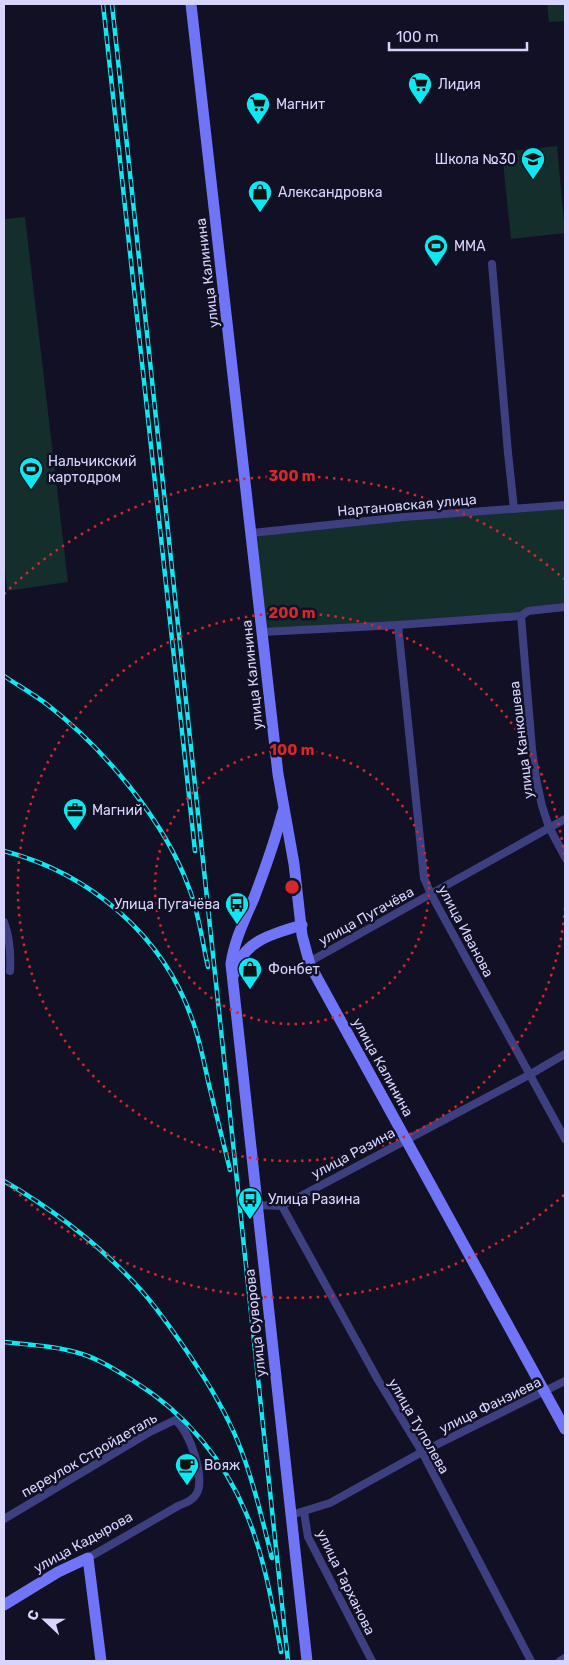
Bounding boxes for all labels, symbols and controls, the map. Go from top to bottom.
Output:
scale bar [389,20,526,52]
text: 100 m [396,28,438,46]
supermarket icon: Лидия [407,71,433,105]
place label: Лидия [438,76,481,93]
supermarket icon: Магнит [245,91,271,125]
place label: Магнит [276,96,325,113]
school or university icon: Школа №30 [520,146,546,180]
place label: Школа №30 [435,151,516,168]
shop icon: Александровка [247,179,273,213]
place label: Александровка [278,184,382,201]
street label: улица Калинина [192,217,223,329]
sports icon: MMA [423,233,449,267]
place label: MMA [454,238,486,255]
place label: Нальчикский картодром [48,453,137,486]
sports icon: Нальчикский картодром [18,456,44,490]
text: 300 m [268,467,316,485]
street label: Нартановская улица [337,491,477,520]
text: 200 m [268,604,316,622]
street label: улица Калинина [238,619,267,731]
street label: улица Канкошева [506,680,537,800]
text: 100 m [270,741,314,759]
office icon: Магний [62,797,88,831]
place label: Магний [92,802,142,819]
centre of rings [283,878,301,896]
street label: улица Иванова [434,882,497,980]
street label: улица Пугачёва [316,883,417,950]
bus stop icon: Улица Пугачёва [224,891,250,925]
place label: Улица Пугачёва [114,896,220,913]
shop icon: Фонбет [237,956,263,990]
place label: Фонбет [268,961,320,978]
street label: улица Калинина [348,1015,417,1120]
street label: улица Разина [308,1124,398,1183]
bus stop icon: Улица Разина [237,1186,263,1220]
place label: Улица Разина [268,1191,360,1208]
street label: улица Суворова [241,1268,270,1378]
street label: улица Фанзиева [437,1373,544,1437]
street label: улица Туполева [384,1376,453,1477]
street label: переулок Стройдеталь [18,1410,160,1501]
cafe icon: Вояж [174,1452,200,1486]
place label: Вояж [204,1457,240,1474]
street label: улица Кадырова [31,1508,136,1577]
street label: улица Тарханова [313,1527,378,1638]
north arrow [20,1595,70,1645]
text: С [24,1607,43,1623]

